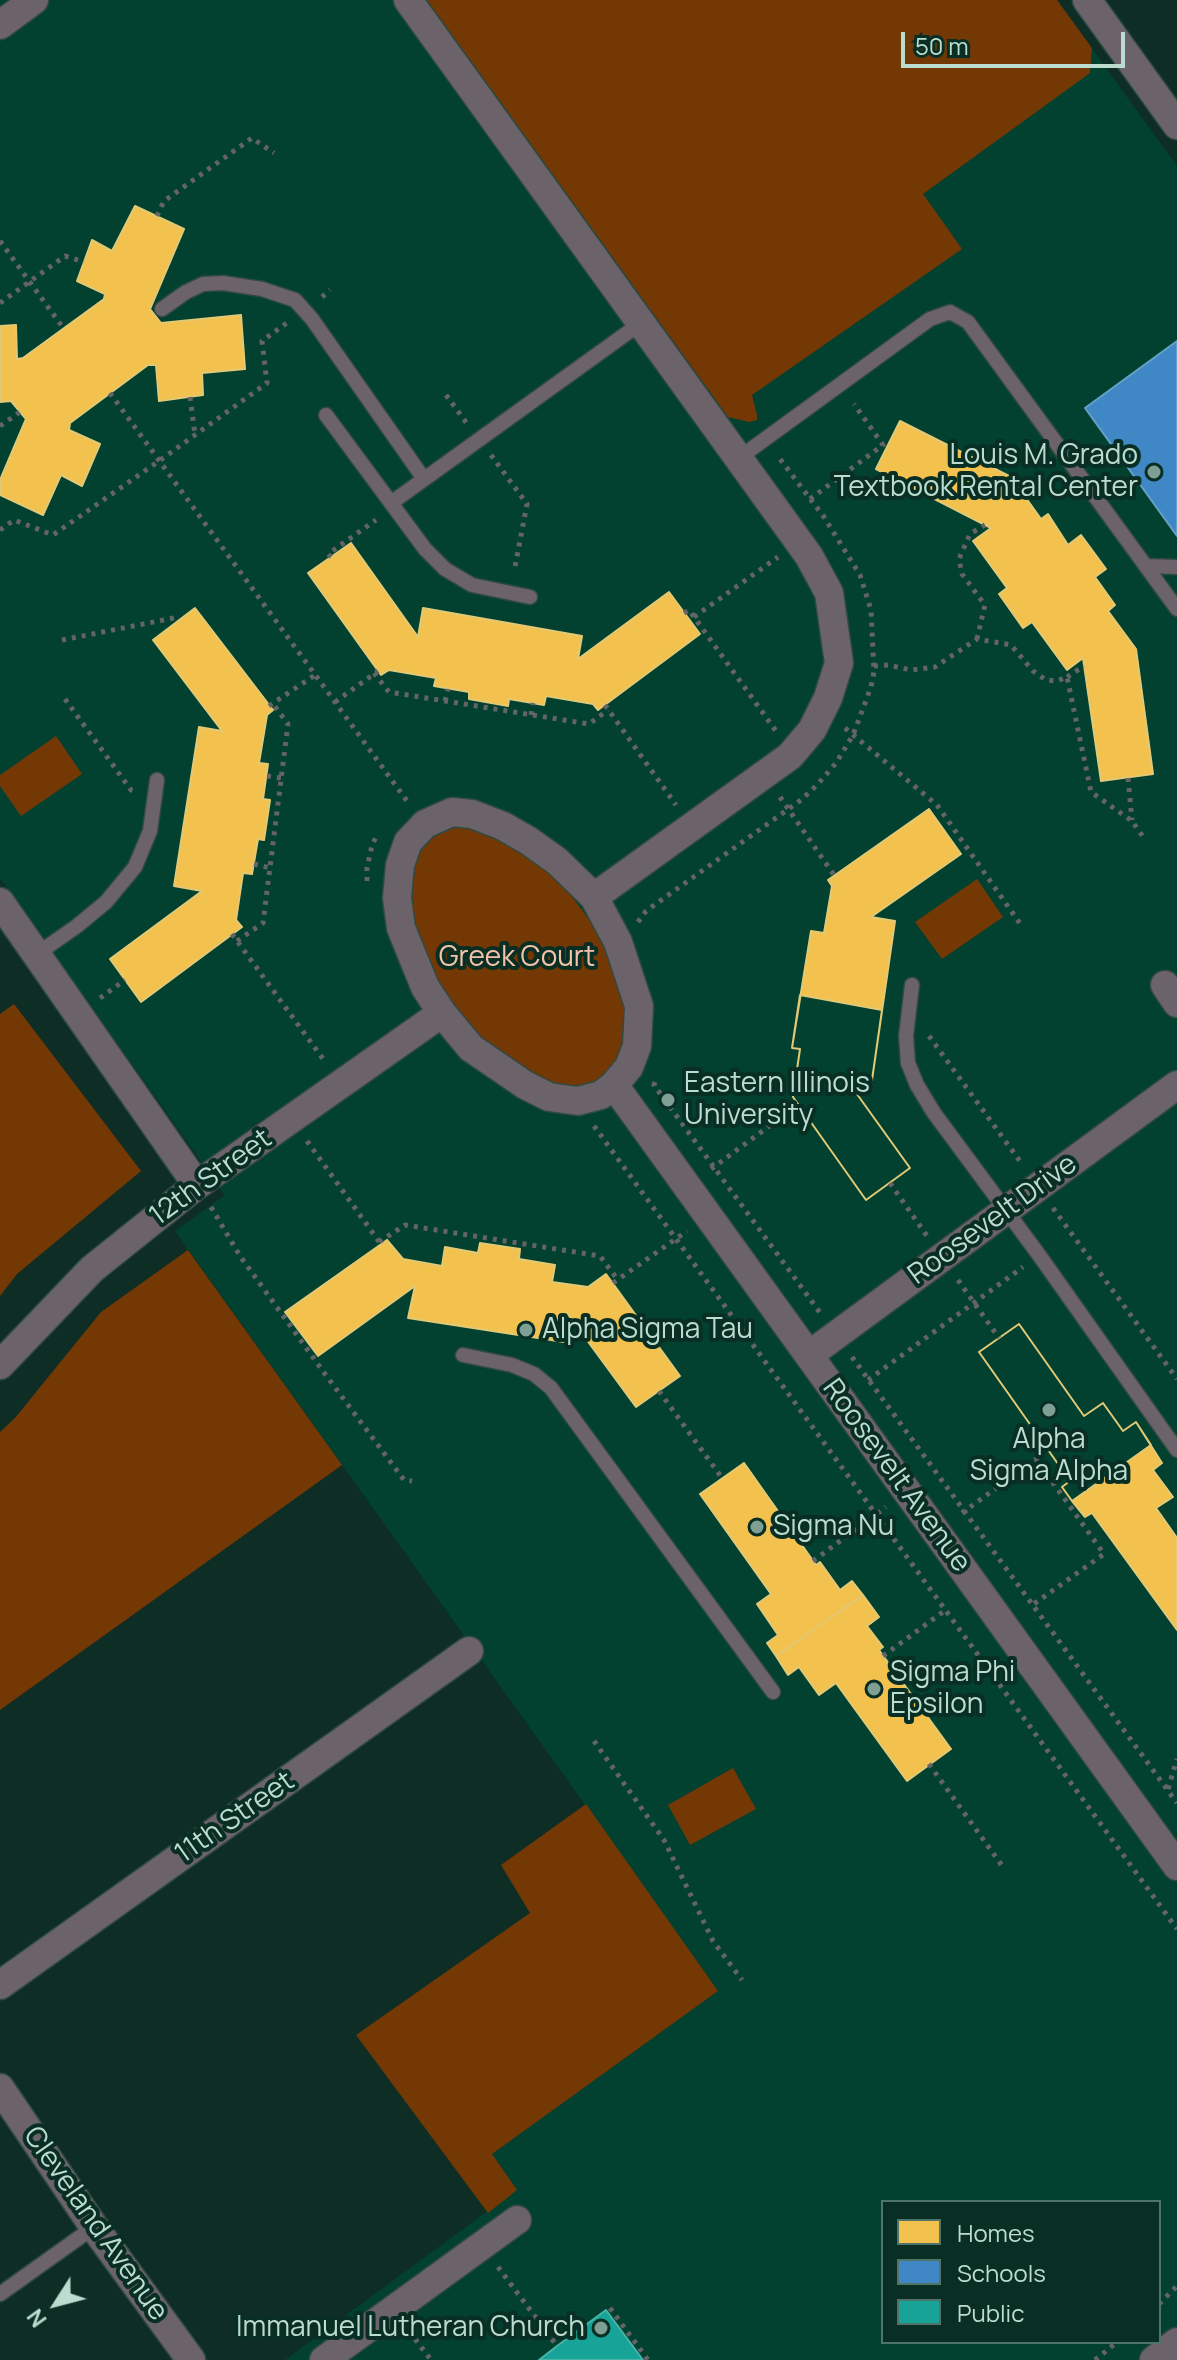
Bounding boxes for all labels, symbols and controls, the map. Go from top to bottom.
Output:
scale bar [905,16,1129,66]
text: 50 m [915,29,969,62]
place label: Louis M. Grado Textbook Rental Center [834,439,1138,505]
marker: Louis M. Grado Textbook Rental Center [1145,463,1163,481]
park label: Greek Court [439,941,595,975]
place label: Eastern Illinois University [684,1067,870,1133]
marker: Eastern Illinois University [659,1091,677,1109]
street label: 12th Street [143,1123,279,1233]
street label: Roosevelt Drive [902,1148,1084,1292]
place label: Alpha Sigma Tau [542,1313,753,1347]
marker: Alpha Sigma Tau [517,1321,535,1339]
street label: Roosevelt Avenue [815,1373,977,1579]
marker: Alpha Sigma Alpha [1040,1401,1058,1419]
place label: Alpha Sigma Alpha [970,1423,1128,1489]
place label: Sigma Nu [773,1510,894,1544]
marker: Sigma Nu [748,1518,766,1536]
place label: Sigma Phi Epsilon [890,1656,1015,1722]
marker: Sigma Phi Epsilon [865,1680,883,1698]
street label: 11th Street [169,1765,301,1871]
street label: Cleveland Avenue [16,2121,174,2327]
legend [881,2200,1161,2344]
text: Homes [957,2216,1035,2249]
text: Schools [957,2256,1046,2289]
north arrow [16,2264,96,2344]
text: Public [957,2296,1024,2329]
text: N [20,2303,53,2333]
place label: Immanuel Lutheran Church [236,2311,585,2345]
marker: Immanuel Lutheran Church [592,2319,610,2337]

